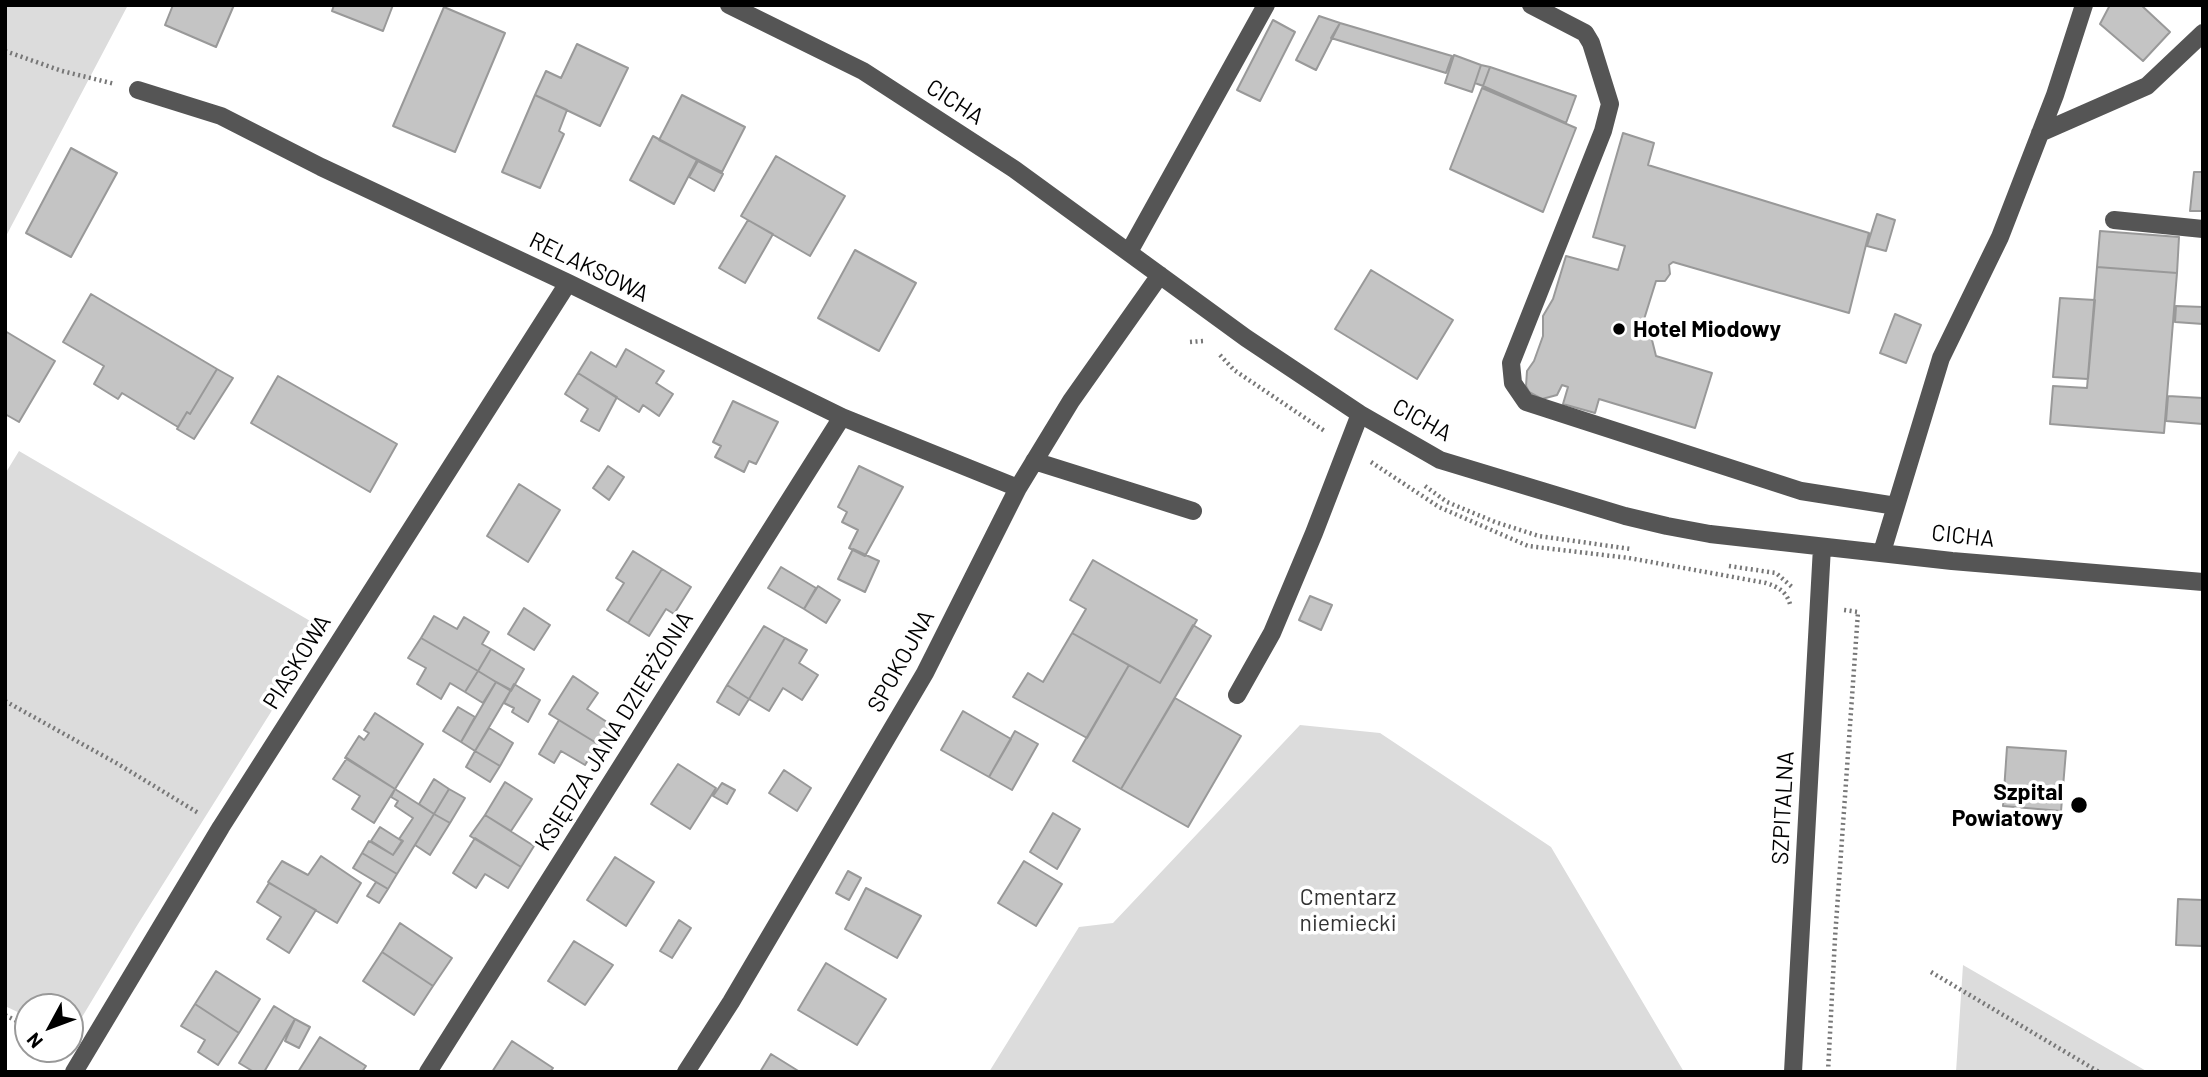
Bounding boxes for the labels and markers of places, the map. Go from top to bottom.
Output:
place label: Hotel Miodowy [1633,315,1781,343]
marker: Hotel Miodowy [1611,321,1627,337]
place label: Szpital Powiatowy [1952,778,2063,832]
marker: Szpital Powiatowy [2069,795,2089,815]

